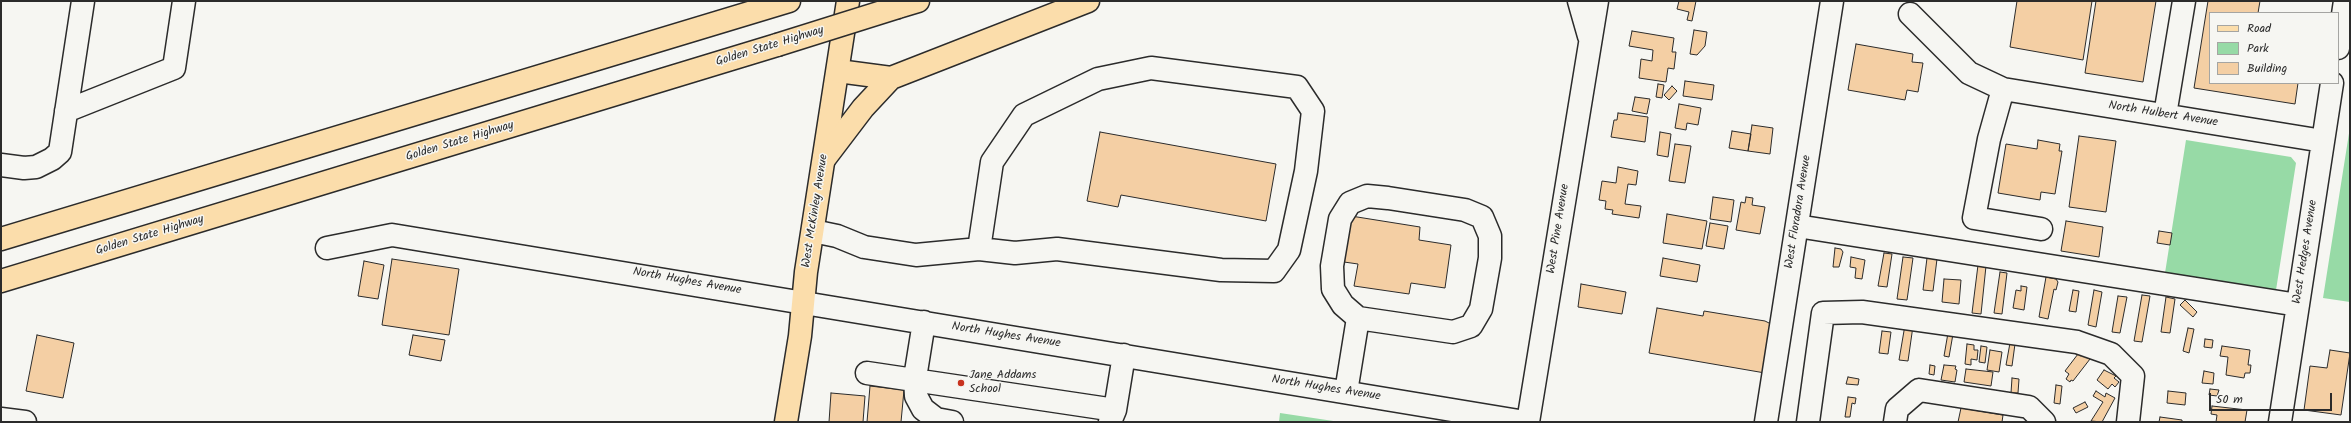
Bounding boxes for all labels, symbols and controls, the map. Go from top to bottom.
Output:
legend [2209,12,2339,84]
text: Road [2247,19,2271,38]
street label: Golden State Highway [714,24,826,70]
text: Park [2247,39,2269,58]
text: Building [2247,59,2287,78]
street label: North Hulbert Avenue [2107,99,2219,131]
street label: Golden State Highway [404,119,516,165]
street label: West McKinley Avenue [800,153,832,269]
street label: West Floradora Avenue [1783,154,1815,270]
street label: West Pine Avenue [1545,183,1573,275]
street label: West Hedges Avenue [2291,199,2321,305]
street label: Golden State Highway [94,213,206,259]
street label: North Hughes Avenue [632,265,742,299]
street label: North Hughes Avenue [951,320,1061,352]
place label: Jane Addams School [969,369,1036,397]
street label: North Hughes Avenue [1271,373,1381,405]
marker: Jane Addams School [956,378,966,388]
scale bar [2211,385,2334,411]
text: 50 m [2216,390,2243,409]

